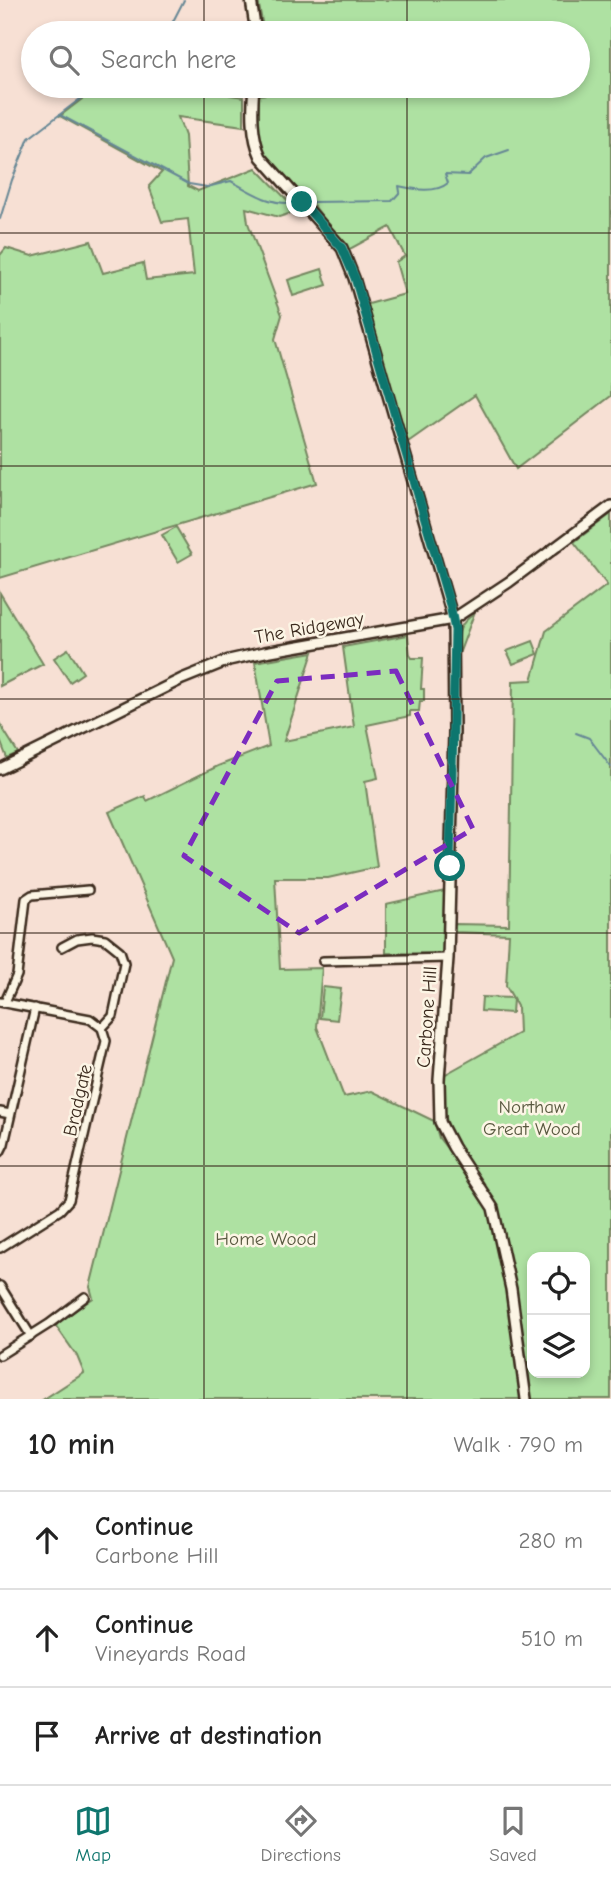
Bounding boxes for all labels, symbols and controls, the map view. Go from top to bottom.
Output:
search box [21,21,590,98]
icon: search [45,41,83,79]
text: Search here [101,45,236,75]
route end [286,186,317,217]
street label: The Ridgeway [253,607,366,648]
route start [434,850,465,881]
street label: Carbone Hill [412,965,442,1069]
street label: Bradgate [59,1062,97,1138]
park label: Northaw Great Wood [483,1096,581,1140]
park label: Home Wood [215,1228,317,1250]
map controls [527,1252,590,1378]
button: locate [527,1252,590,1315]
button: layers [527,1315,590,1378]
text: 10 min [28,1427,115,1462]
text: Walk · 790 m [453,1431,583,1458]
text: Continue [95,1512,193,1542]
icon: ahead [28,1521,66,1559]
text: 280 m [518,1527,583,1554]
text: Carbone Hill [95,1542,218,1569]
text: Continue [95,1610,193,1640]
icon: ahead [28,1619,66,1657]
text: 510 m [521,1625,583,1652]
text: Vineyards Road [95,1640,246,1667]
icon: arrive [28,1717,66,1755]
text: Arrive at destination [95,1721,322,1751]
tab: Map [74,1802,112,1866]
tab: Directions [261,1802,341,1866]
tab: Saved [489,1802,537,1866]

